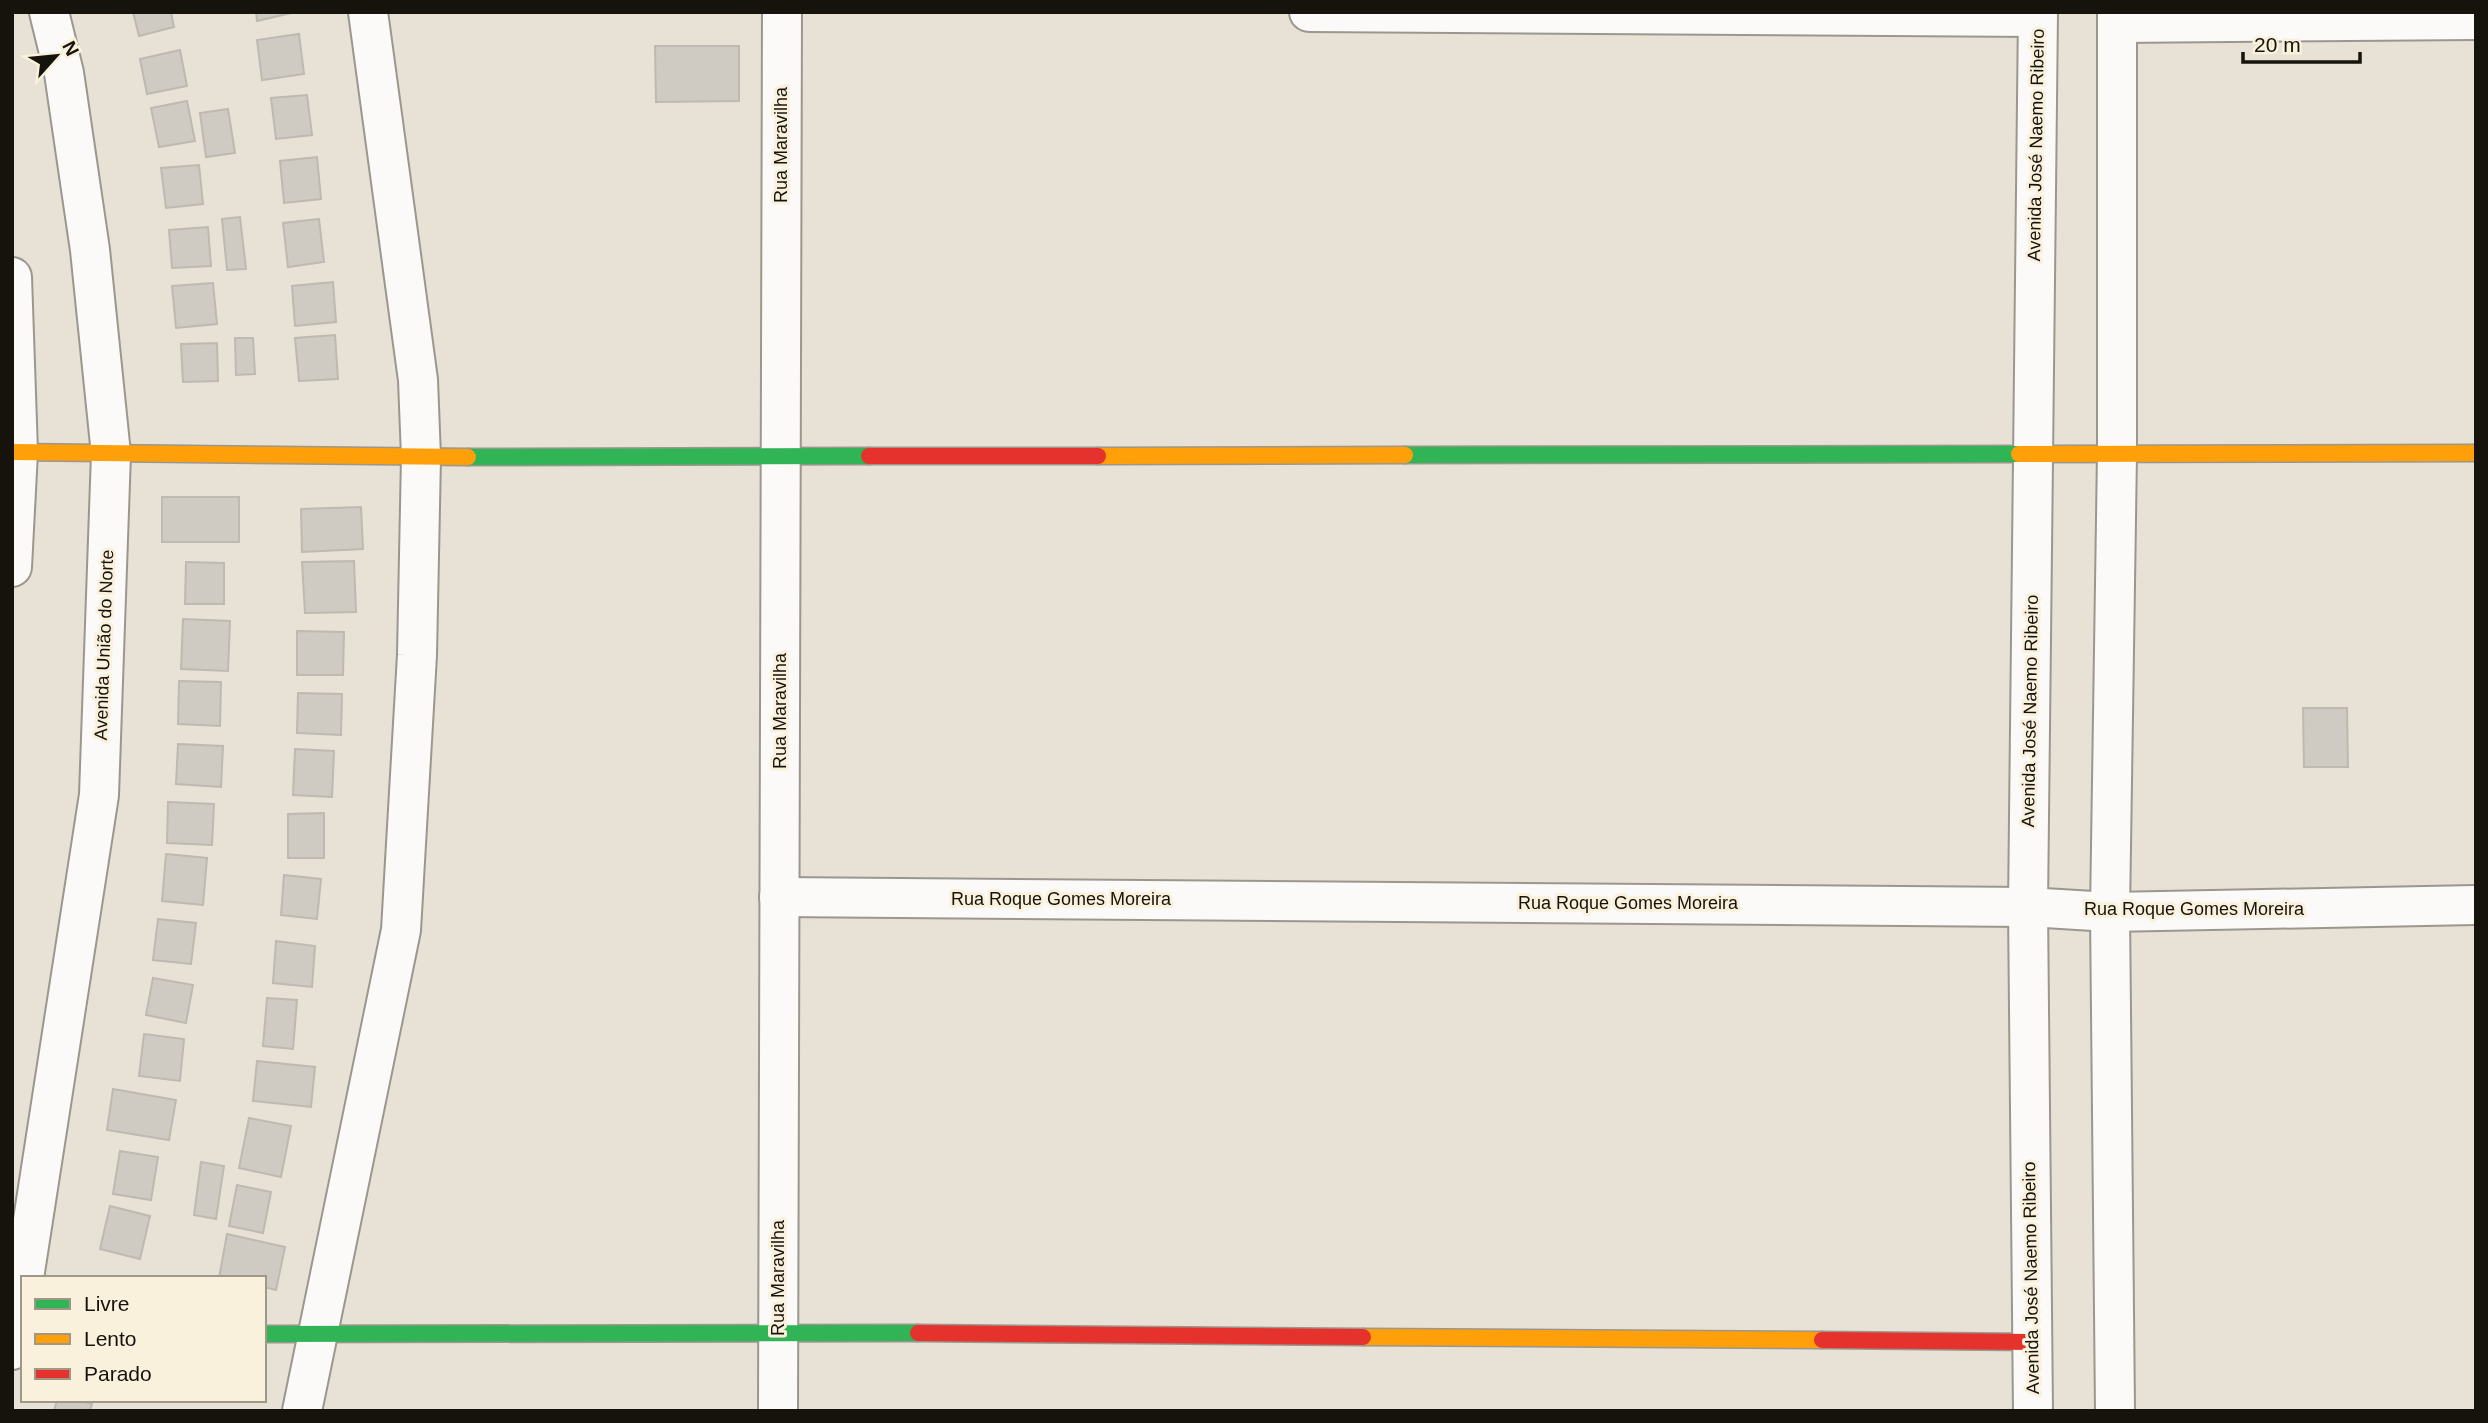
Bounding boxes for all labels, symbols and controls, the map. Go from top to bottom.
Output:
north arrow [21,21,91,91]
scale bar [2243,21,2360,65]
street label: Avenida José Naemo Ribeiro [2024,28,2048,262]
text: 20 m [2254,33,2301,56]
text: N [58,38,83,59]
street label: Rua Maravilha [771,86,791,203]
street label: Avenida União do Norte [91,549,117,741]
street label: Avenida José Naemo Ribeiro [2018,594,2042,828]
street label: Rua Maravilha [770,652,790,769]
street label: Rua Roque Gomes Moreira [951,889,1172,909]
street label: Rua Roque Gomes Moreira [1518,893,1739,913]
street label: Rua Roque Gomes Moreira [2084,899,2305,919]
street label: Avenida José Naemo Ribeiro [2019,1161,2043,1395]
street label: Rua Maravilha [768,1219,788,1336]
legend [21,1276,266,1402]
text: Livre [84,1292,130,1315]
text: Lento [84,1327,137,1350]
text: Parado [84,1362,152,1385]

